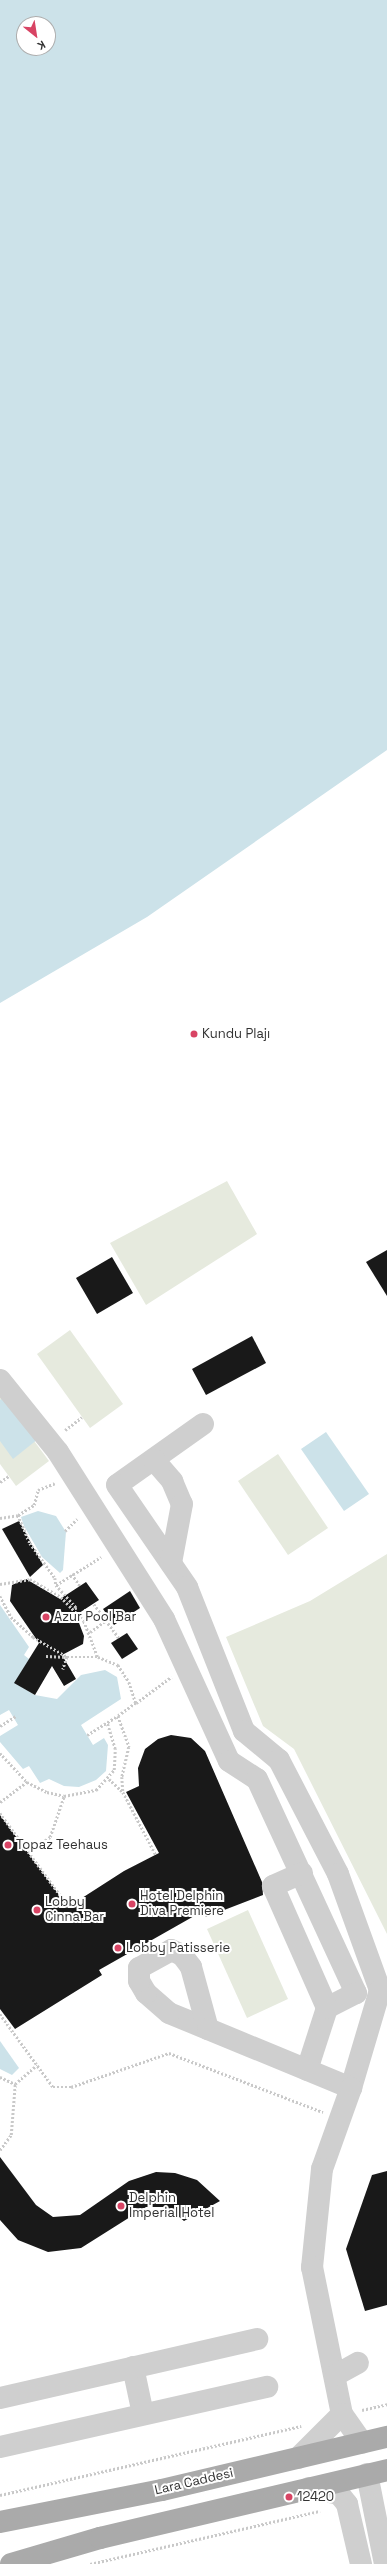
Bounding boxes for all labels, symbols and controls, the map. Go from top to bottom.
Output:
north arrow [16,16,56,56]
text: K [35,38,48,53]
place label: Kundu Plajı [202,1026,270,1042]
marker: Kundu Plajı [189,1029,199,1039]
place label: Azur Pool Bar [54,1609,136,1625]
marker: Azur Pool Bar [41,1612,51,1622]
place label: Topaz Teehaus [16,1837,108,1853]
marker: Topaz Teehaus [3,1840,13,1850]
place label: Hotel Delphin Diva Premiere [140,1889,224,1920]
place label: Lobby Cinna Bar [45,1895,104,1926]
marker: Hotel Delphin Diva Premiere [127,1899,137,1909]
marker: Lobby Cinna Bar [32,1905,42,1915]
place label: Lobby Patisserie [126,1940,230,1956]
marker: Lobby Patisserie [113,1943,123,1953]
place label: Delphin Imperial Hotel [129,2191,214,2222]
marker: Delphin Imperial Hotel [116,2201,126,2211]
street label: Lara Caddesi [153,2465,235,2499]
place label: 12420 [297,2489,334,2505]
marker: 12420 [284,2492,294,2502]

